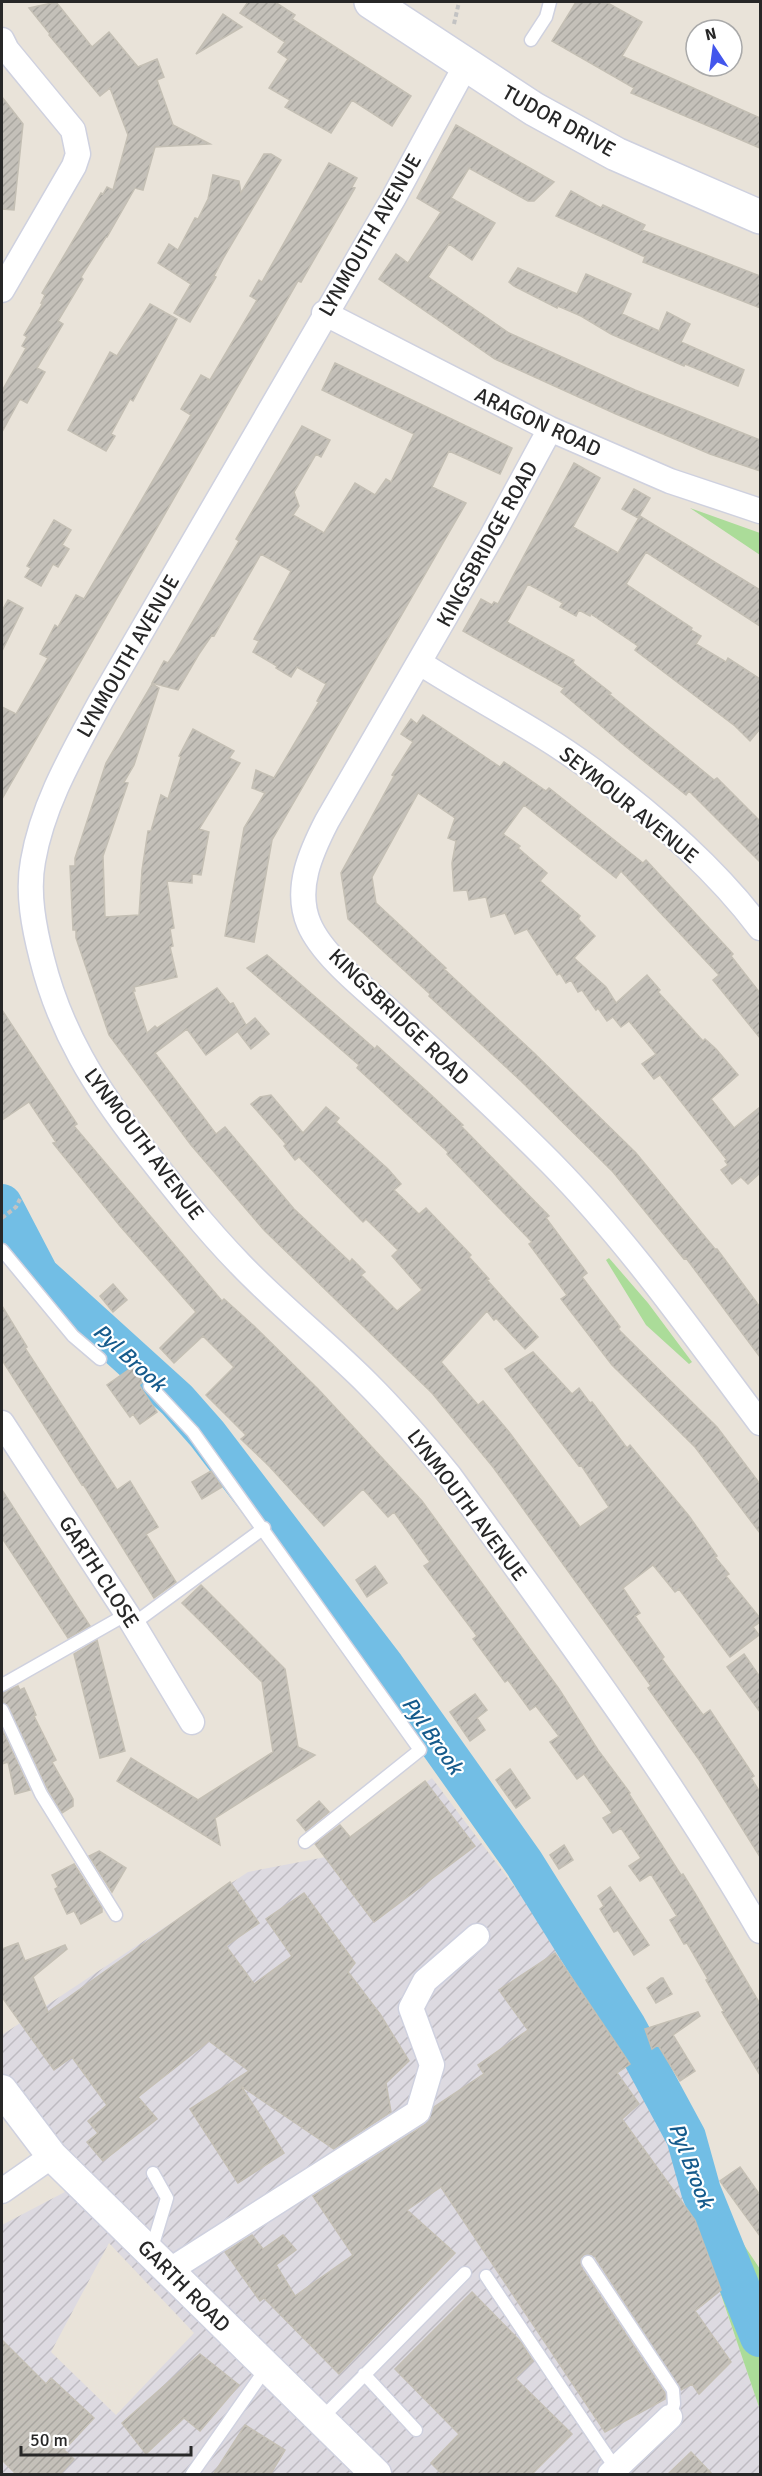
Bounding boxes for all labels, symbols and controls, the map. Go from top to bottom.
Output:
north arrow [684,18,744,78]
text: N [703,23,719,45]
street label: TUDOR DRIVE [498,79,620,163]
street label: LYNMOUTH AVENUE [313,149,427,321]
street label: ARAGON ROAD [471,381,605,463]
street label: KINGSBRIDGE ROAD [431,457,543,631]
street label: LYNMOUTH AVENUE [71,570,185,742]
street label: SEYMOUR AVENUE [554,741,704,869]
street label: KINGSBRIDGE ROAD [323,943,475,1091]
street label: LYNMOUTH AVENUE [78,1063,210,1225]
water label: Pyl Brook [88,1318,173,1398]
street label: LYNMOUTH AVENUE [401,1424,533,1586]
street label: GARTH CLOSE [53,1511,145,1633]
water label: Pyl Brook [396,1691,470,1781]
water label: Pyl Brook [663,2119,721,2213]
street label: GARTH ROAD [132,2234,236,2338]
scale bar [21,2419,190,2457]
text: 50 m [30,2429,68,2451]

